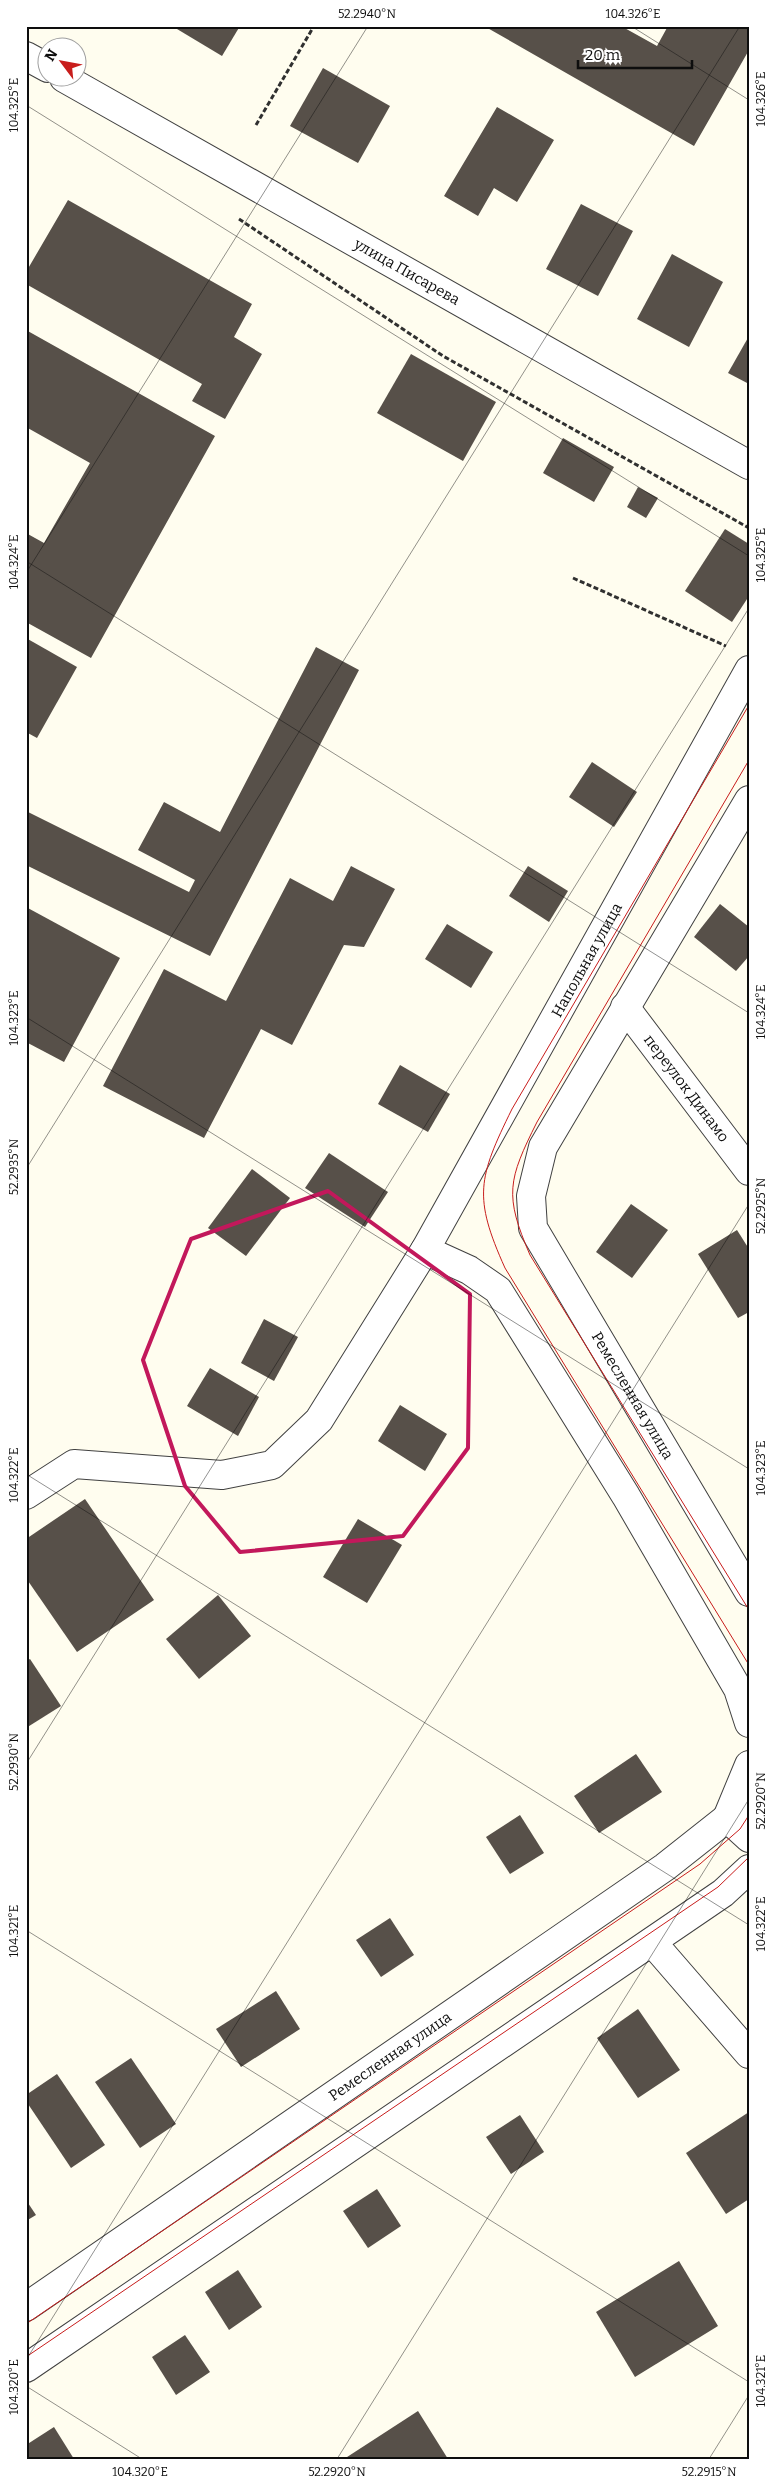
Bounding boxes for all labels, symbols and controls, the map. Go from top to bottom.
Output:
text: 52.2940°N [338,7,397,21]
text: 104.326°E [606,7,660,21]
north arrow [38,38,88,88]
scale bar [578,38,691,70]
text: N [41,46,62,64]
text: 20 m [585,46,621,64]
text: 104.326°E [754,72,768,126]
text: 104.325°E [7,78,21,132]
street label: улица Писарева [350,234,463,309]
text: 104.325°E [754,528,768,582]
text: 104.324°E [7,535,21,589]
street label: Напольная улица [548,900,626,1020]
text: 104.324°E [754,985,768,1039]
text: 104.323°E [7,990,21,1046]
street label: переулок Динамо [640,1031,733,1146]
text: 52.2935°N [7,1138,21,1195]
text: 52.2925°N [754,1177,768,1234]
street label: Ремесленная улица [588,1329,677,1463]
text: 104.323°E [754,1440,768,1496]
text: 104.322°E [7,1448,21,1502]
text: 52.2930°N [7,1733,21,1791]
text: 52.2920°N [754,1772,768,1830]
text: 104.322°E [754,1897,768,1951]
text: 104.321°E [7,1905,21,1957]
street label: Ремесленная улица [325,2008,455,2105]
text: 104.321°E [754,2355,768,2407]
text: 104.320°E [7,2359,21,2415]
text: 104.320°E [112,2465,168,2479]
text: 52.2920°N [308,2465,366,2479]
text: 52.2915°N [682,2465,737,2479]

